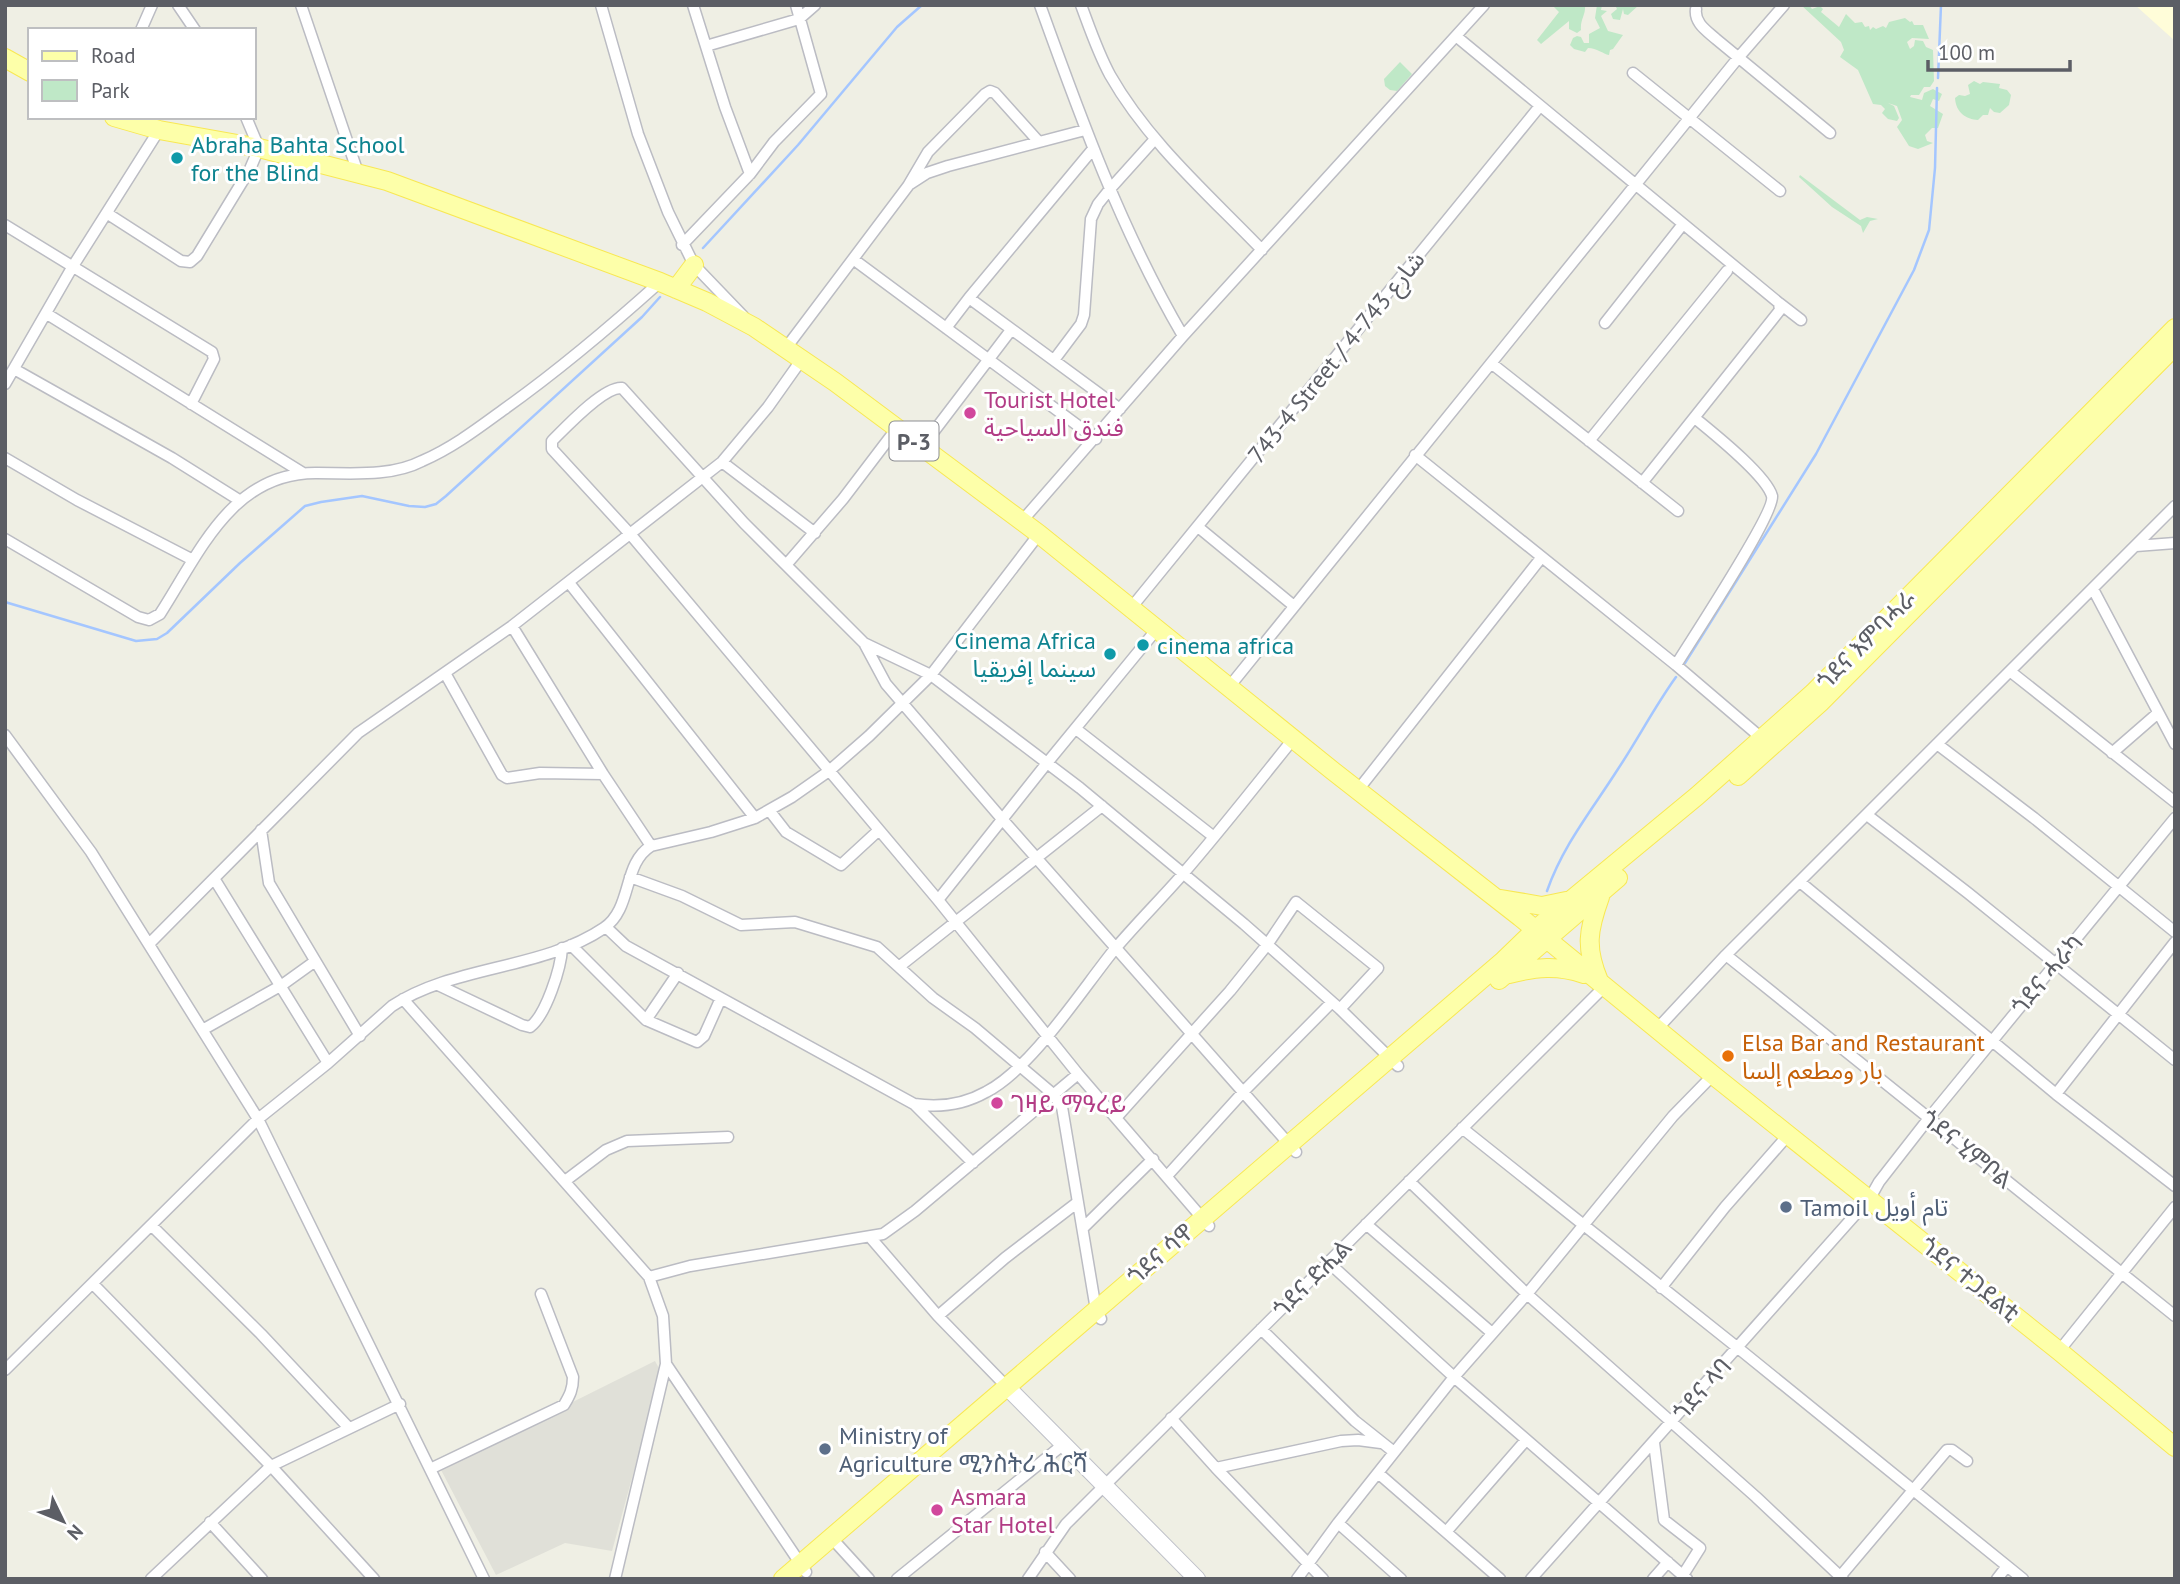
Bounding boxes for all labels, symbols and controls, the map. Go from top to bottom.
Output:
legend [28,28,256,119]
scale bar [1928,28,2070,72]
text: 100 m [1938,39,1995,66]
text: Road [91,42,135,69]
text: Park [91,77,130,104]
place label: Abraha Bahta School for the Blind [191,129,404,188]
marker: Abraha Bahta School for the Blind [169,150,185,166]
street label: 743-4 Street / شارع 743-4 [1241,245,1433,471]
place label: Tourist Hotel فندق السياحية [984,384,1124,443]
marker: Tourist Hotel فندق السياحية [962,405,978,421]
road number: P-3 [890,422,939,461]
street label: ጎደና እምባሓራ [1810,584,1922,696]
place label: Cinema Africa سينما إفريقيا [954,625,1096,685]
place label: cinema africa [1157,630,1294,661]
marker: cinema africa [1135,637,1151,653]
marker: Cinema Africa سينما إفريقيا [1102,646,1118,662]
street label: ጎደና ሓራካ [2004,927,2090,1021]
place label: Elsa Bar and Restaurant بار ومطعم إلسا [1742,1027,1985,1088]
marker: Elsa Bar and Restaurant بار ومطعم إلسا [1720,1048,1736,1064]
place label: ገዛይ ማዓረይ [1011,1088,1126,1119]
marker: ገዛይ ማዓረይ [989,1095,1005,1111]
street label: ጎደና ሂምቦል [1915,1103,2019,1195]
place label: Tamoil تام أويل [1800,1191,1948,1226]
marker: Tamoil تام أويل [1778,1199,1794,1215]
street label: ጎደና ሳዋ [1120,1217,1200,1291]
street label: ጎደና ተጋደልቲ [1914,1230,2026,1329]
street label: ጎደና ድሒል [1266,1232,1358,1324]
street label: ጎደና ላባ [1666,1351,1738,1427]
place label: Ministry of Agriculture ሚንስትሪ ሕርሻ [839,1420,1088,1479]
marker: Ministry of Agriculture ሚንስትሪ ሕርሻ [817,1441,833,1457]
place label: Asmara Star Hotel [951,1481,1054,1540]
north arrow [28,1486,98,1556]
marker: Asmara Star Hotel [929,1502,945,1518]
text: N [62,1520,88,1545]

